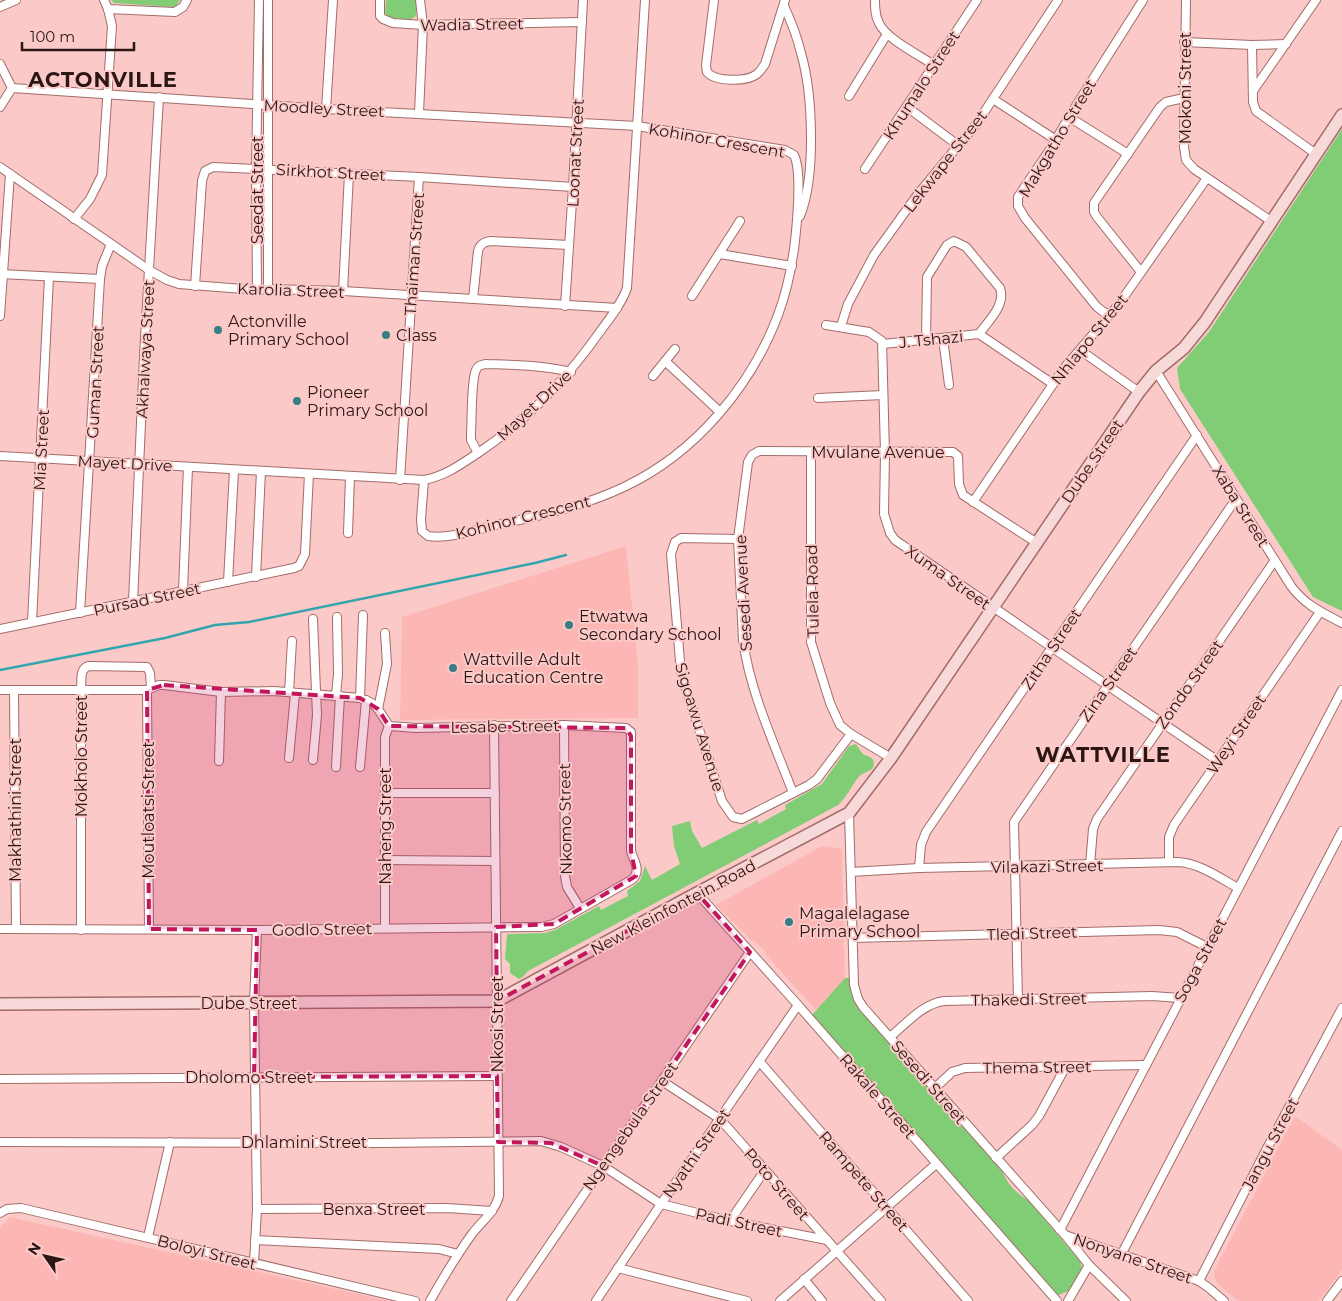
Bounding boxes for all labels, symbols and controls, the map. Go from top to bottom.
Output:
street label: Wadia Street [420,14,524,35]
scale bar [22,20,135,52]
text: 100 m [30,27,75,46]
street label: Khumalo Street [879,27,964,143]
street label: Mokoni Street [1176,31,1195,144]
district label: ACTONVILLE [27,67,178,92]
street label: Makgatho Street [1015,75,1100,201]
street label: Moodley Street [263,96,386,121]
street label: Loonat Street [563,98,588,208]
street label: Lekwape Street [900,106,991,216]
street label: Kohinor Crescent [647,119,787,162]
street label: Seedat Street [248,135,267,244]
street label: Sirkhot Street [276,160,387,185]
street label: Thaiman Street [401,191,428,316]
street label: Akhalwaya Street [132,279,159,419]
street label: Karolia Street [237,279,346,302]
street label: Nhlapo Street [1047,290,1132,388]
place label: Actonville Primary School [228,312,349,349]
marker: Actonville Primary School [212,324,224,336]
street label: Guman Street [83,325,108,439]
place label: Class [396,326,437,345]
street label: J. Tshazi [897,327,964,352]
marker: Class [380,329,392,341]
street label: Mayet Drive [493,366,576,445]
place label: Pioneer Primary School [307,383,428,420]
marker: Pioneer Primary School [291,395,303,407]
street label: Mia Street [30,408,53,491]
street label: Dube Street [1057,415,1128,507]
street label: Mvulane Avenue [811,443,945,462]
street label: Mayet Drive [77,452,173,475]
street label: Xaba Street [1208,462,1273,551]
street label: Kohinor Crescent [454,491,593,543]
street label: Sesedi Avenue [731,534,756,652]
street label: Xuma Street [901,541,994,614]
street label: Tulela Road [802,544,823,638]
street label: Pursad Street [92,579,203,620]
street label: Zitha Street [1017,605,1086,694]
place label: Etwatwa Secondary School [579,607,722,644]
marker: Etwatwa Secondary School [563,619,575,631]
street label: Zondo Street [1152,636,1227,733]
street label: Zina Street [1076,643,1142,726]
place label: Wattville Adult Education Centre [463,650,603,687]
street label: Sigoawu Avenue [671,660,728,794]
marker: Wattville Adult Education Centre [447,662,459,674]
street label: Weyi Street [1203,690,1270,778]
street label: Mokholo Street [72,694,91,817]
street label: Lesabe Street [450,716,560,737]
street label: Makhathini Street [6,738,25,882]
street label: Moutloatsi Street [139,741,158,879]
district label: WATTVILLE [1035,742,1171,767]
street label: Nkomo Street [555,762,576,875]
street label: Naheng Street [376,767,395,885]
street label: New Kleinfontein Road [587,856,759,959]
street label: Vilakazi Street [990,856,1104,877]
place label: Magalelagase Primary School [799,904,920,941]
street label: Soga Street [1170,914,1231,1006]
marker: Magalelagase Primary School [783,916,795,928]
street label: Godlo Street [272,919,373,940]
street label: Tledi Street [986,922,1078,945]
street label: Nkosi Street [488,975,507,1072]
street label: Thakedi Street [971,989,1088,1010]
street label: Dube Street [200,994,298,1013]
street label: Sesedi Street [887,1037,970,1128]
street label: Rakale Street [836,1050,920,1143]
street label: Thema Street [983,1057,1092,1078]
street label: Ngengebula Street [579,1058,682,1194]
street label: Dholomo Street [185,1068,313,1087]
street label: Jangu Street [1238,1094,1303,1195]
street label: Nyathi Street [659,1104,735,1202]
street label: Rampete Street [815,1127,913,1236]
street label: Dhlamini Street [241,1133,368,1152]
street label: Poto Street [740,1144,814,1225]
street label: Benxa Street [323,1200,426,1219]
street label: Padi Street [694,1204,785,1241]
street label: Nonyane Street [1071,1229,1195,1288]
north arrow [20,1231,70,1281]
street label: Boloyi Street [155,1231,259,1274]
text: N [24,1239,45,1258]

